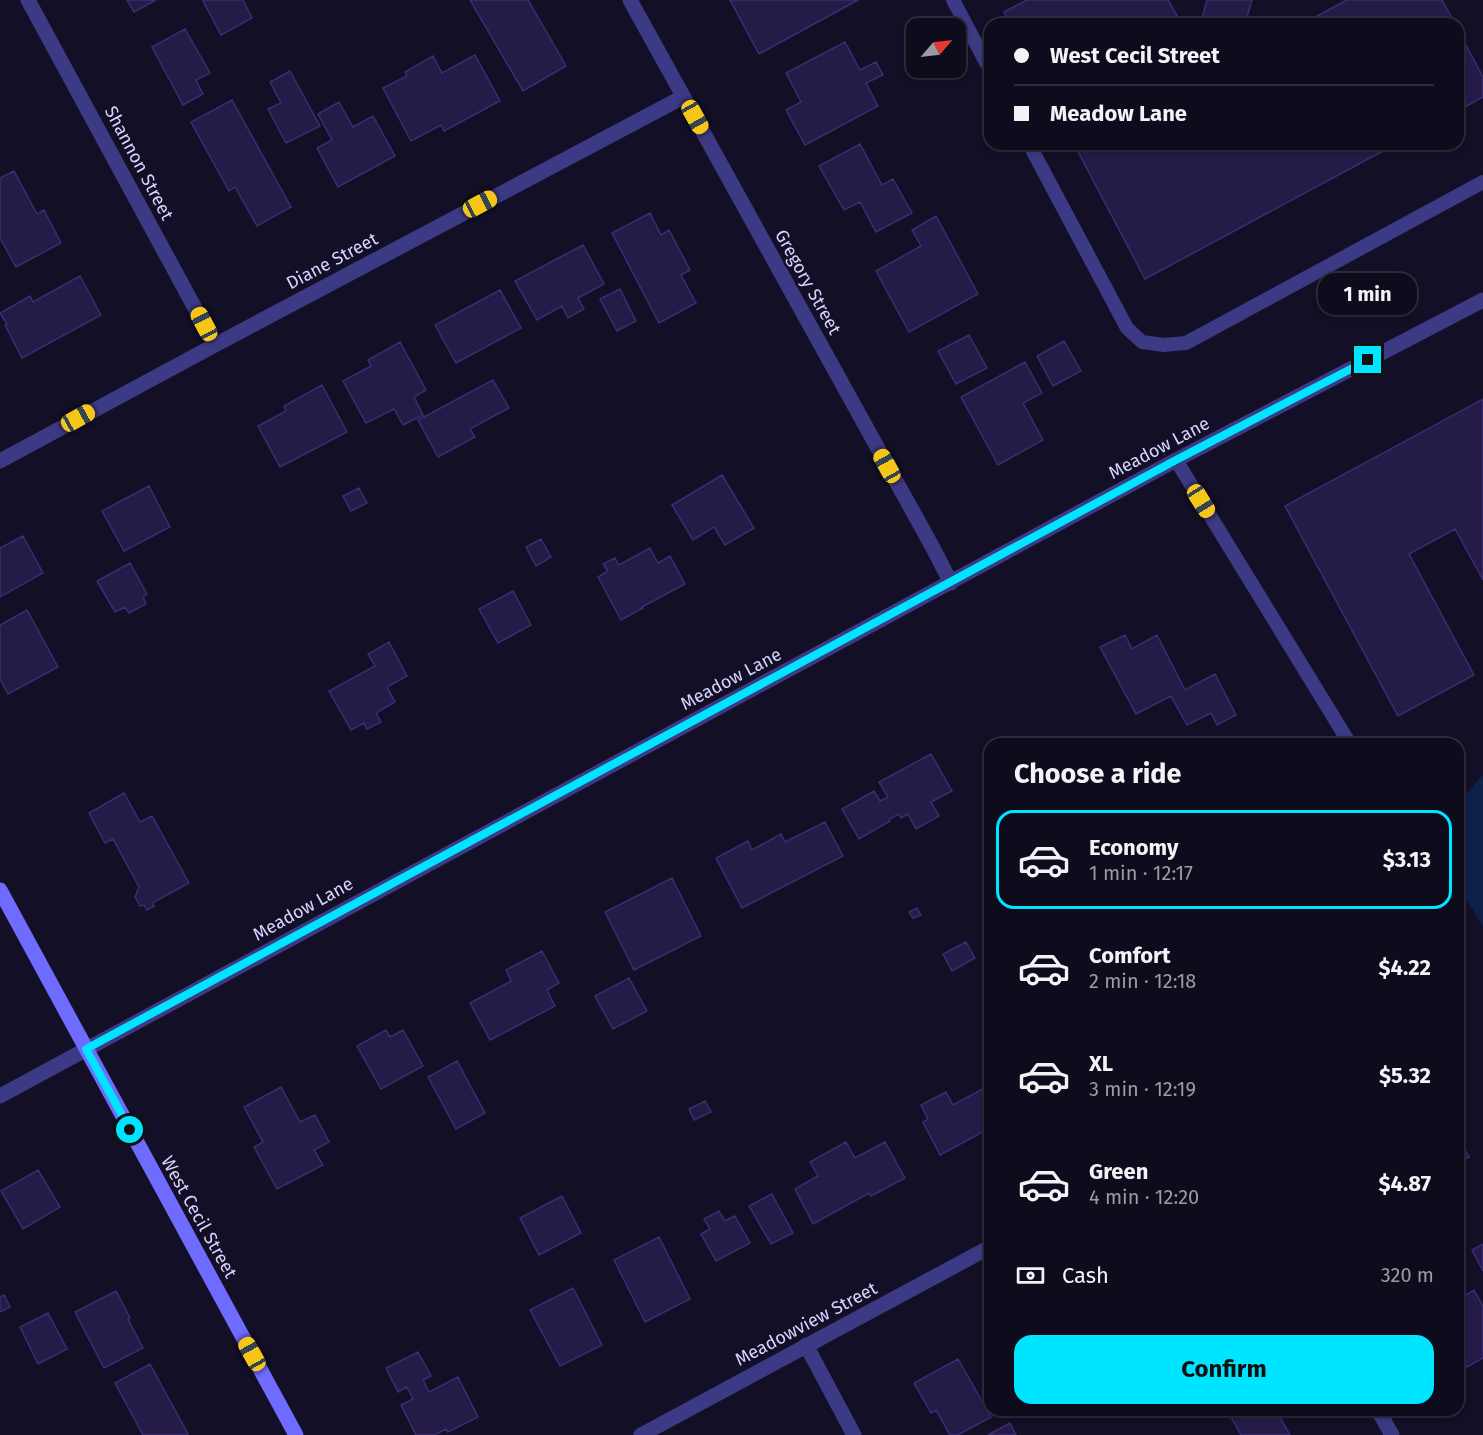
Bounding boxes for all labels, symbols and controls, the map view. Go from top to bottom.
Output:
north arrow [906,18,966,78]
map controls [906,18,966,78]
text: West Cecil Street [1050,42,1220,69]
car [678,97,712,137]
text: Meadow Lane [1050,100,1187,127]
street label: Shannon Street [100,102,179,224]
car [460,188,500,220]
street label: Gregory Street [770,226,846,339]
street label: Diane Street [283,227,382,294]
callout: 1 min [1318,273,1418,315]
text: 1 min [1343,282,1392,306]
car [188,304,220,344]
route end [1354,346,1381,373]
car [58,401,98,435]
street label: Meadow Lane [1105,412,1213,484]
car [870,446,904,486]
car [1184,481,1218,521]
street label: Meadow Lane [677,643,785,715]
text: Choose a ride [1014,758,1181,790]
icon: car [1017,833,1071,887]
text: Economy [1089,834,1178,861]
text: $3.13 [1383,846,1431,873]
text: 1 min · 12:17 [1089,861,1193,885]
street label: Meadow Lane [249,872,357,946]
icon: car [1017,941,1071,995]
text: Comfort [1089,942,1170,969]
text: $4.22 [1378,954,1431,981]
text: 2 min · 12:18 [1089,969,1196,993]
icon: car [1017,1049,1071,1103]
text: XL [1089,1050,1113,1077]
text: $5.32 [1379,1062,1431,1089]
text: 3 min · 12:19 [1089,1077,1196,1101]
route start [116,1116,143,1143]
street label: West Cecil Street [156,1152,242,1282]
icon: car [1017,1157,1071,1211]
text: Green [1089,1158,1148,1185]
text: $4.87 [1378,1170,1431,1197]
text: 4 min · 12:20 [1089,1185,1199,1209]
icon: cash [1014,1259,1047,1292]
text: Cash [1062,1262,1109,1289]
text: 320 m [1381,1263,1434,1287]
street label: Meadowview Street [731,1277,881,1371]
car [235,1334,269,1374]
button: Confirm [1014,1335,1434,1404]

